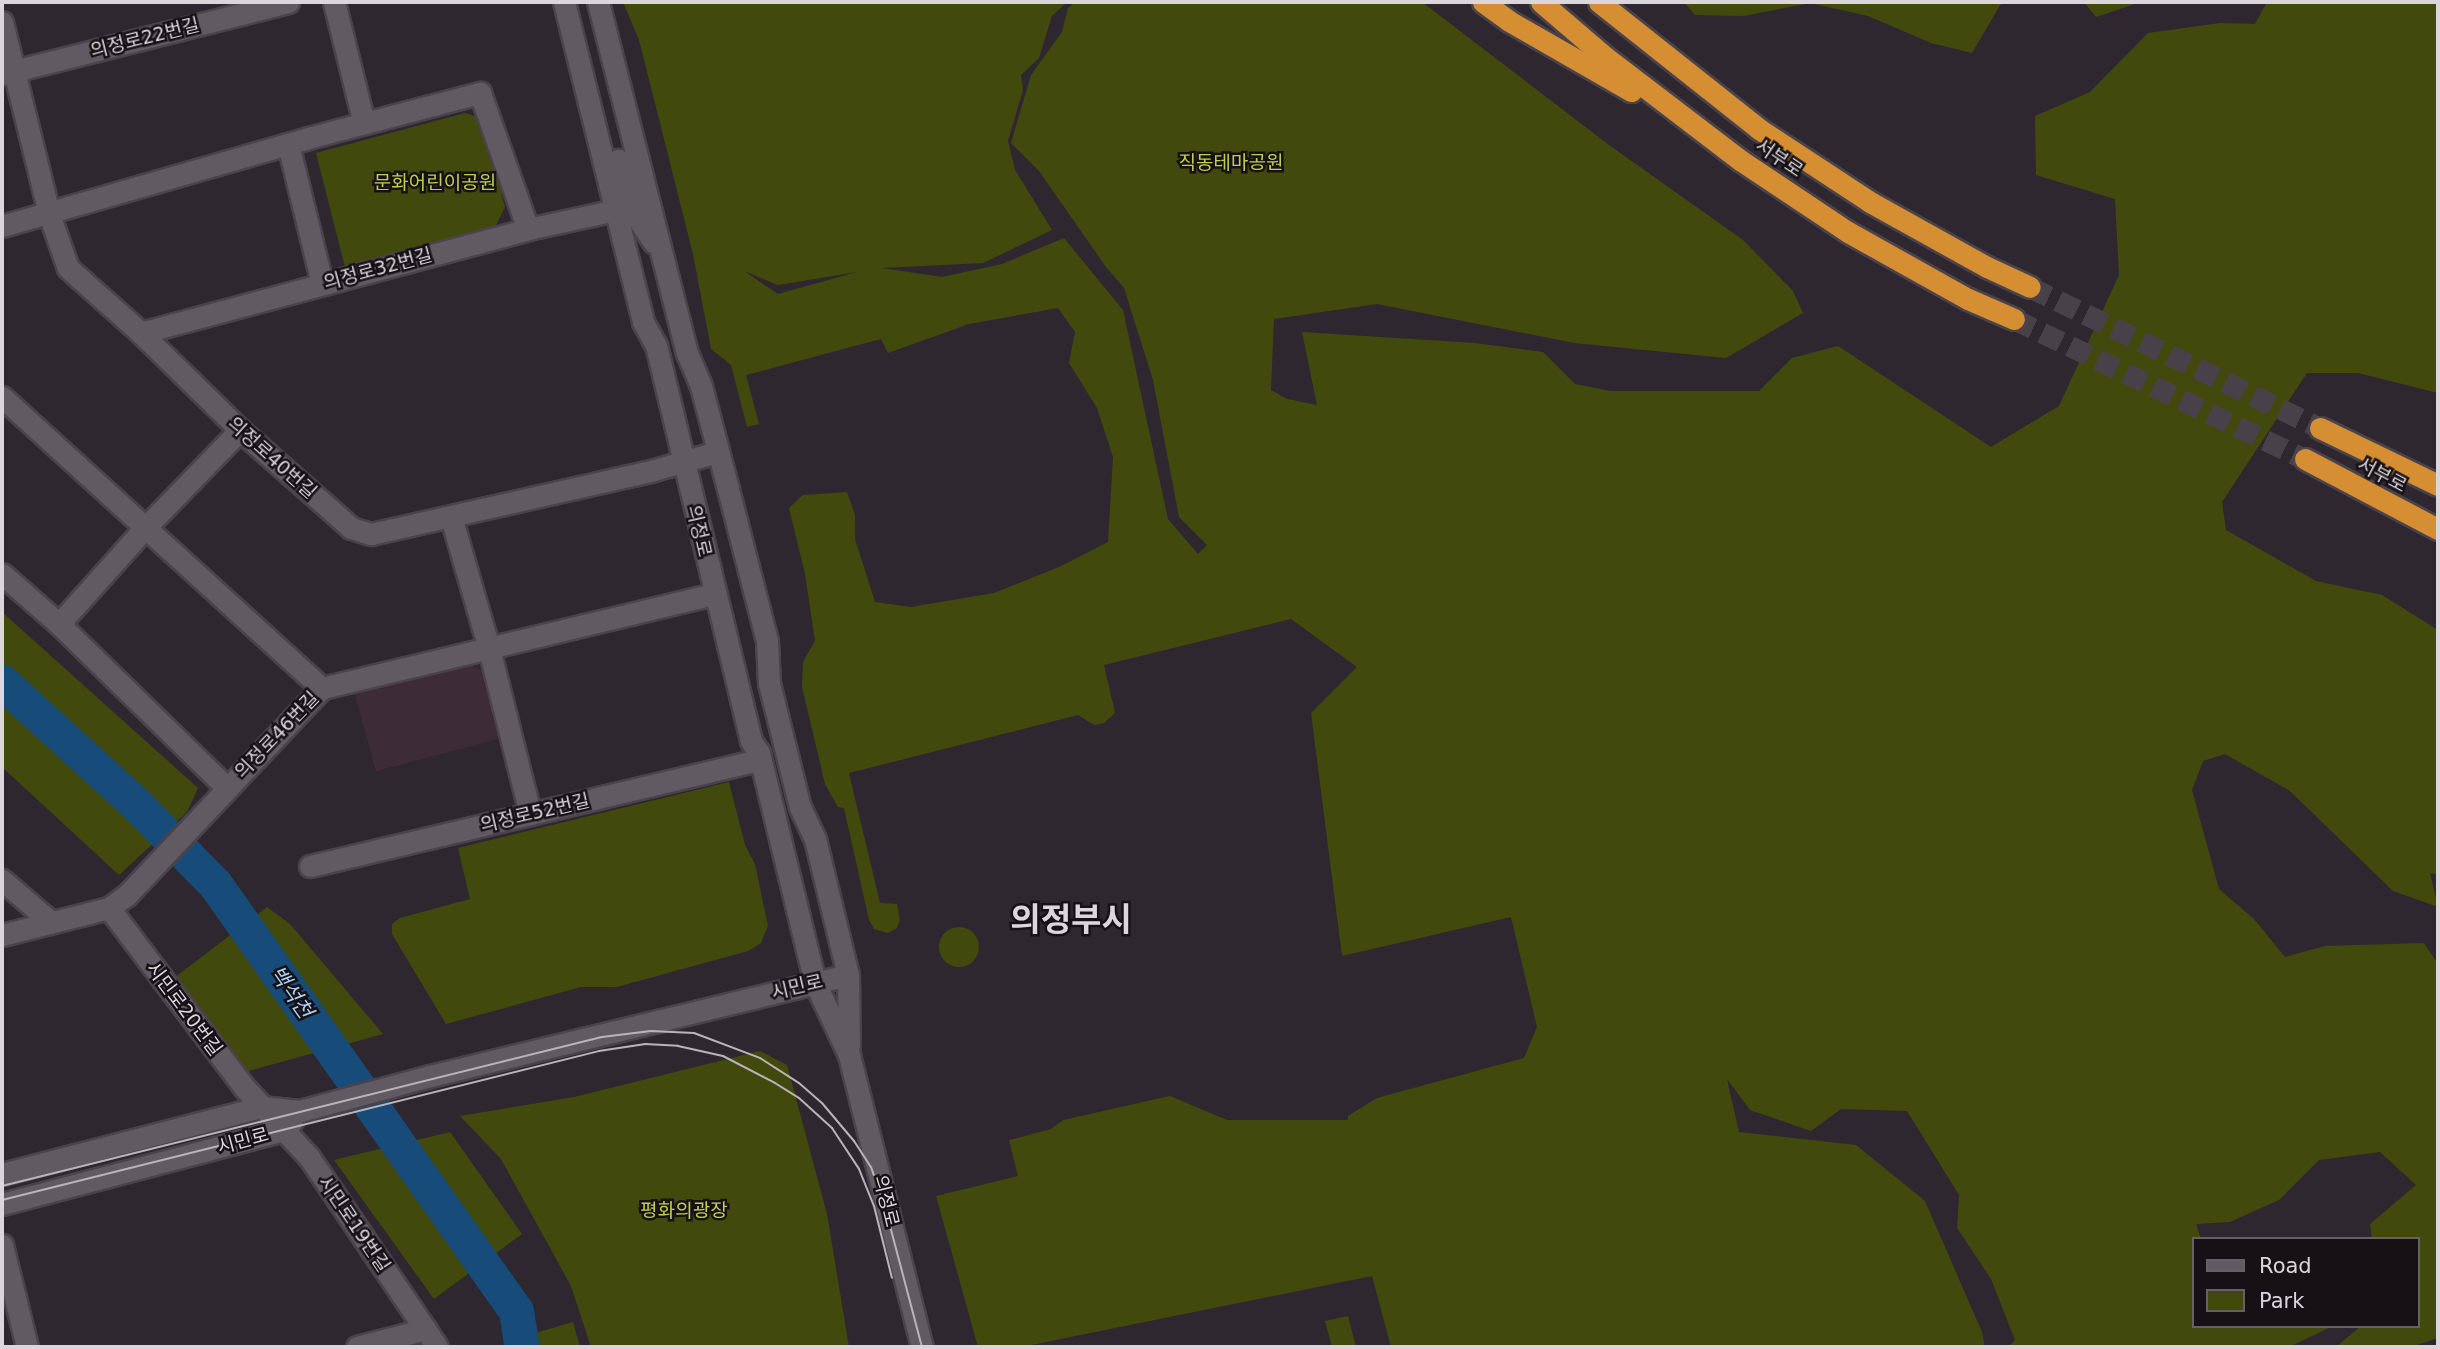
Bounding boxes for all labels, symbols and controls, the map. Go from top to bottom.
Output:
street label: 의정로22번길 [88,13,202,63]
street label: 서부로 [1751,134,1807,182]
park label: 직동테마공원 [1179,152,1283,174]
park label: 문화어린이공원 [374,172,496,194]
street label: 의정로32번길 [321,244,435,294]
street label: 의정로40번길 [223,412,321,504]
street label: 서부로 [2353,453,2411,497]
street label: 의정로 [682,503,716,559]
street label: 의정로46번길 [230,687,324,783]
street label: 의정로52번길 [478,789,592,837]
district label: 의정부시 [1010,900,1132,940]
street label: 시민로20번길 [141,958,227,1060]
water label: 백석천 [264,961,318,1023]
street label: 시민로 [769,970,825,1004]
street label: 시민로 [215,1123,271,1159]
street label: 시민로19번길 [313,1171,395,1277]
street label: 의정로 [869,1173,903,1229]
park label: 평화의광장 [640,1200,728,1222]
legend [2192,1237,2419,1328]
text: Road [2259,1254,2312,1278]
text: Park [2259,1289,2304,1313]

